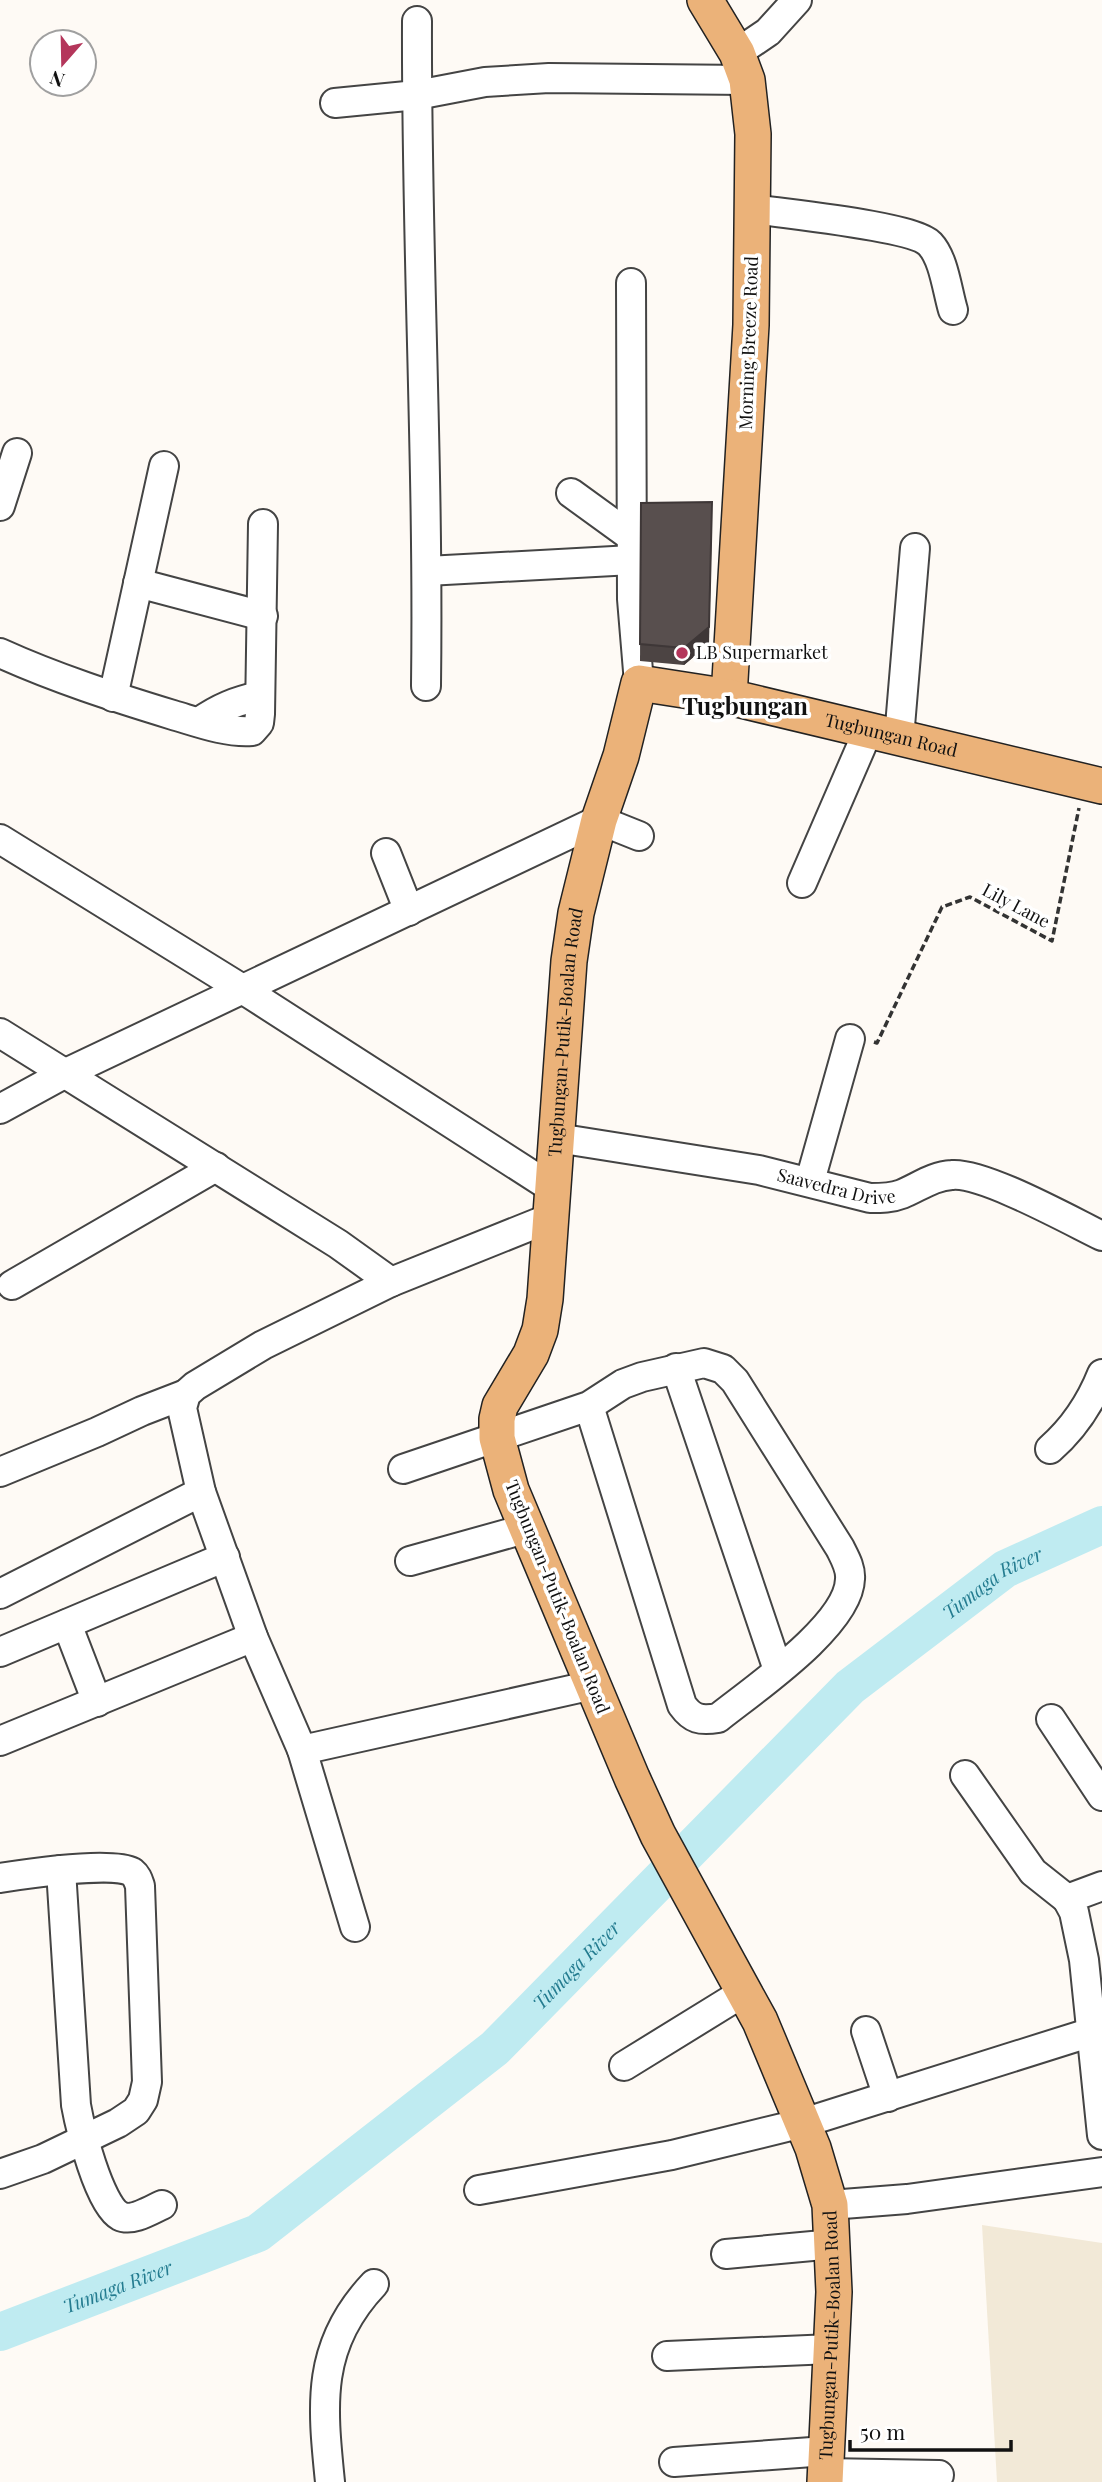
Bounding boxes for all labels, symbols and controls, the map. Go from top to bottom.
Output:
north arrow [28,28,98,98]
text: N [46,65,68,94]
street label: Morning Breeze Road [733,255,763,430]
place label: LB Supermarket [696,640,828,664]
marker: LB Supermarket [674,645,690,661]
district label: Tugbungan [682,689,808,721]
street label: Tugbungan Road [823,707,960,762]
street label: Lily Lane [978,877,1055,933]
street label: Tugbungan-Putik-Boalan Road [542,904,588,1158]
street label: Saavedra Drive [775,1162,897,1209]
street label: Tugbungan-Putik-Boalan Road [500,1476,616,1717]
water label: Tumaga River [936,1540,1047,1624]
water label: Tumaga River [526,1914,626,2015]
street label: Tugbungan-Putik-Boalan Road [813,2209,845,2461]
water label: Tumaga River [59,2253,177,2319]
scale bar [850,2408,1011,2452]
text: 50 m [860,2417,906,2445]

